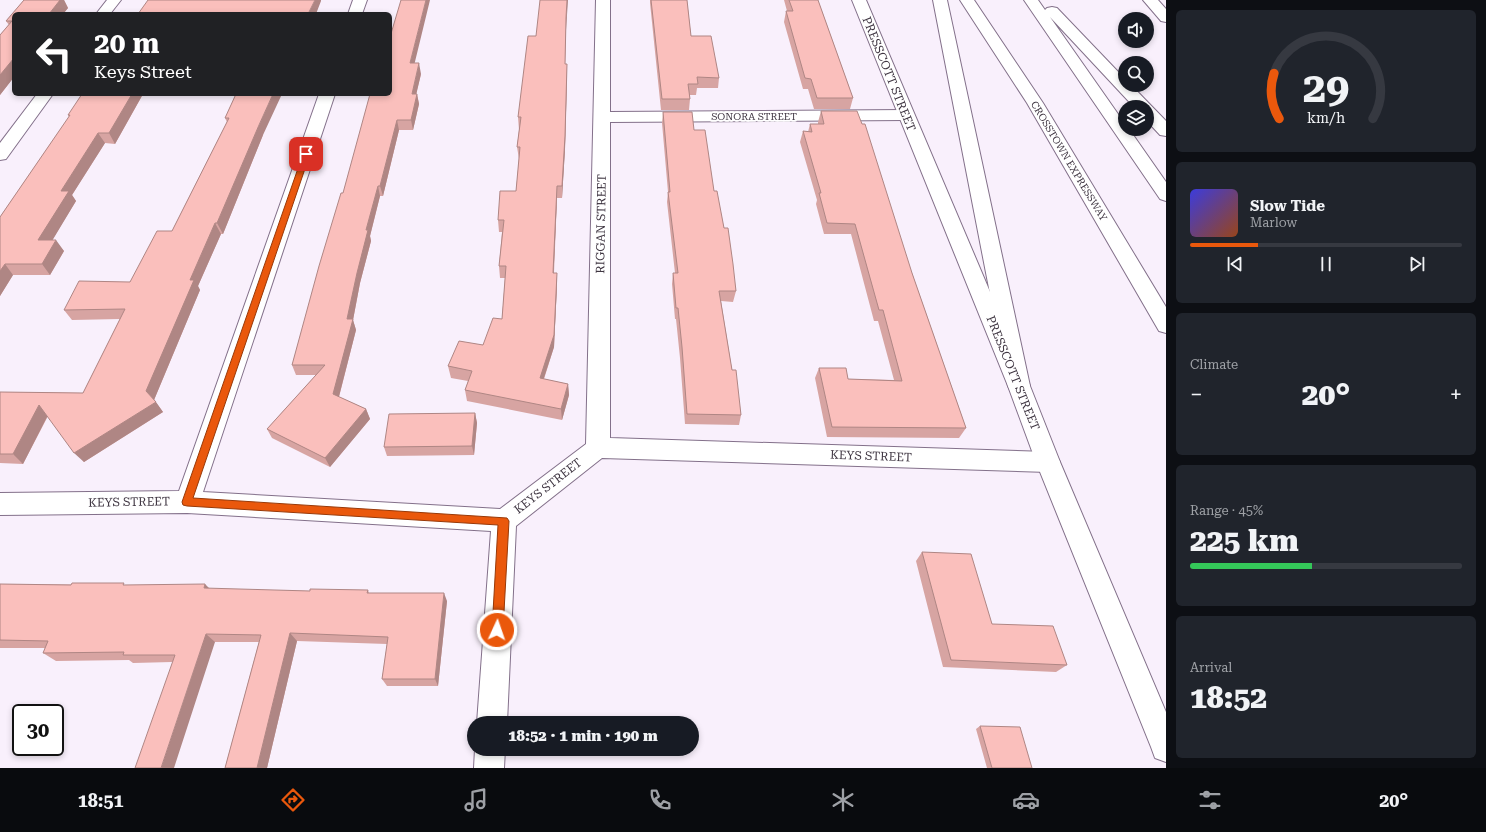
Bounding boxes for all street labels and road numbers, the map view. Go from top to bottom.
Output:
street label: PRESSCOTT STREET [860,15,918,133]
street label: CROSSTOWN EXPRESSWAY [1029,99,1109,223]
street label: SONORA STREET [711,111,797,122]
street label: RIGGAN STREET [593,174,609,274]
street label: PRESSCOTT STREET [984,314,1042,432]
street label: KEYS STREET [830,448,912,464]
street label: KEYS STREET [511,455,585,517]
street label: KEYS STREET [88,494,170,510]

